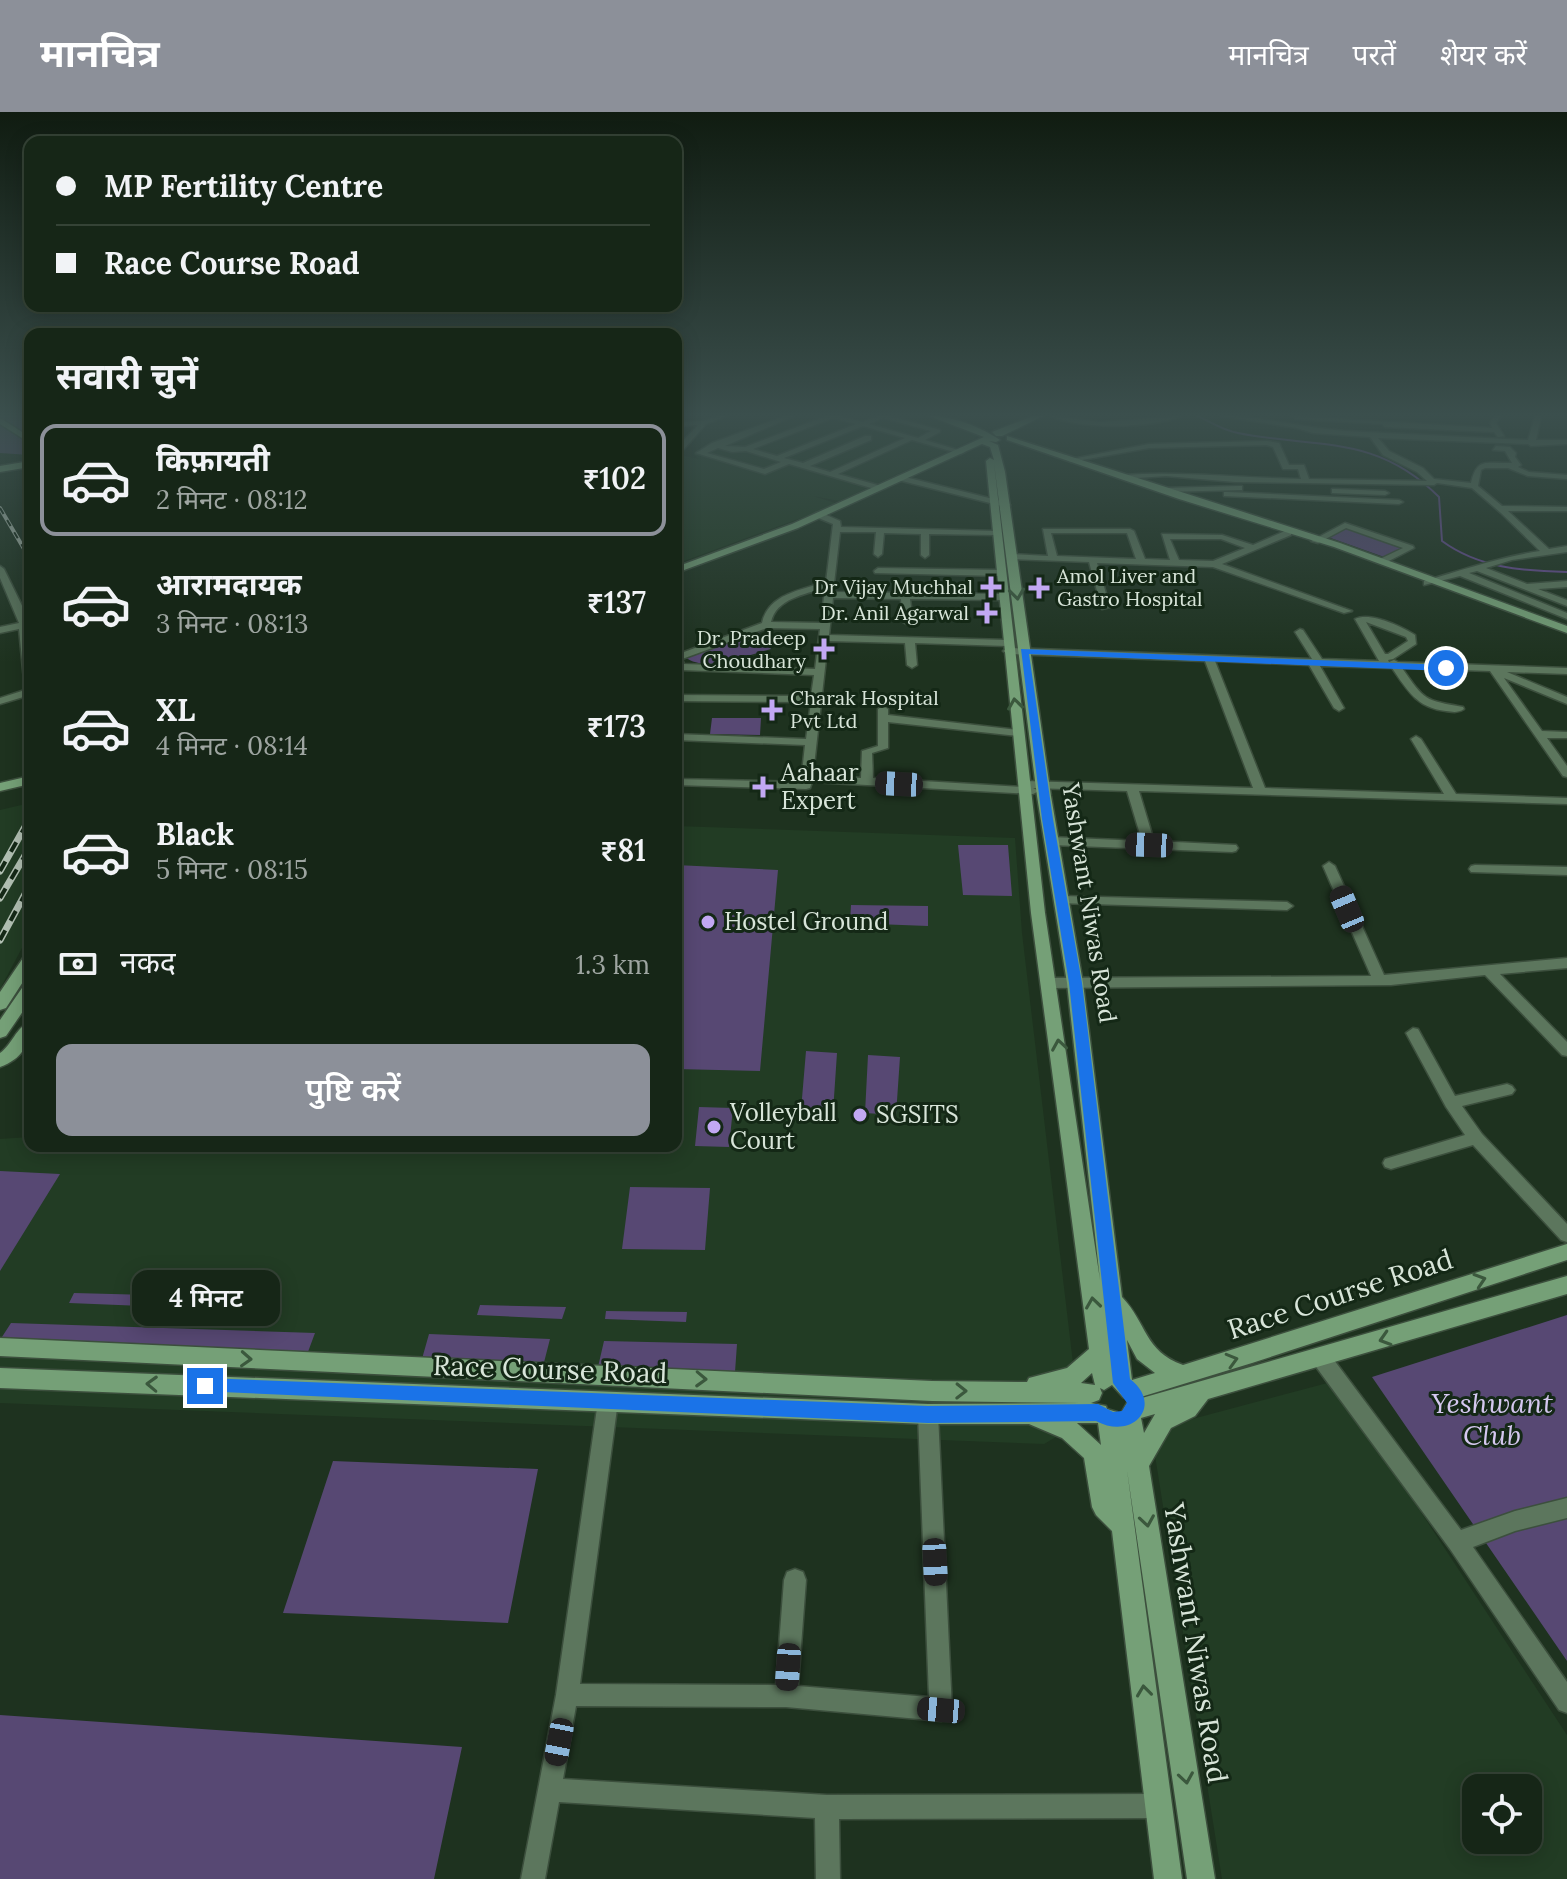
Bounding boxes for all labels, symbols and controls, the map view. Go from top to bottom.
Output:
text: मानचित्र [40,29,160,77]
text: मानचित्र [1229,37,1309,73]
text: परतें [1353,37,1396,73]
text: शेयर करें [1440,37,1527,73]
text: MP Fertility Centre [104,167,383,205]
text: Race Course Road [104,244,360,282]
text: सवारी चुनें [56,353,198,399]
text: किफ़ायती [156,441,270,479]
icon: car [60,444,132,516]
text: ₹102 [582,459,646,497]
text: 2 मिनट · 08:12 [156,483,307,516]
place label: Amol Liver and Gastro Hospital [1056,563,1203,611]
text: आरामदायक [156,565,302,603]
icon: car [60,568,132,640]
place label: Dr Vijay Muchhal [814,574,973,599]
marker: Dr Vijay Muchhal [980,576,1002,598]
marker: Amol Liver and Gastro Hospital [1028,577,1050,599]
text: ₹137 [587,583,646,621]
one-way arrow [1008,587,1025,600]
place label: Dr. Anil Agarwal [821,600,969,625]
marker: Dr. Anil Agarwal [976,602,998,624]
text: 3 मिनट · 08:13 [156,607,309,640]
place label: Dr. Pradeep Choudhary [697,625,806,673]
marker: Dr. Pradeep Choudhary [813,638,835,660]
route start [1428,650,1464,686]
place label: Charak Hospital Pvt Ltd [790,685,939,733]
text: XL [156,691,195,729]
icon: car [60,692,132,764]
one-way arrow [1007,697,1024,711]
marker: Charak Hospital Pvt Ltd [761,699,783,721]
text: ₹173 [587,707,646,745]
text: 4 मिनट · 08:14 [156,729,308,762]
place label: Aahaar Expert [780,757,859,816]
car [874,771,924,797]
marker: Aahaar Expert [752,776,774,798]
street label: Yashwant Niwas Road [1055,780,1124,1025]
text: Black [156,815,234,853]
icon: car [60,816,132,888]
text: ₹81 [600,831,646,869]
car [1125,832,1173,858]
text: 5 मिनट · 08:15 [156,853,308,886]
car [1327,882,1367,936]
place label: Hostel Ground [724,906,888,937]
marker: Hostel Ground [699,913,717,931]
icon: cash [56,942,100,986]
text: नकद [120,943,176,981]
text: 1.3 km [576,948,650,981]
one-way arrow [1051,1038,1068,1052]
button: पुष्टि करें [56,1044,650,1136]
place label: Volleyball Court [729,1097,837,1156]
place label: SGSITS [876,1099,959,1130]
marker: SGSITS [851,1106,869,1124]
marker: Volleyball Court [705,1118,723,1136]
street label: Race Course Road [1223,1241,1457,1347]
callout: 4 मिनट [131,1270,279,1326]
one-way arrow [1472,1273,1486,1289]
text: 4 मिनट [169,1281,243,1314]
one-way arrow [1085,1296,1102,1309]
one-way arrow [1379,1330,1392,1346]
street label: Race Course Road [432,1347,668,1391]
one-way arrow [240,1350,253,1367]
one-way arrow [1225,1353,1239,1369]
route end [187,1368,223,1404]
one-way arrow [695,1370,708,1387]
one-way arrow [145,1375,158,1392]
one-way arrow [955,1382,968,1400]
park label: Yeshwant Club [1431,1385,1554,1453]
street label: Yashwant Niwas Road [1156,1499,1236,1786]
one-way arrow [1138,1514,1155,1528]
car [922,1537,948,1587]
car [774,1642,802,1692]
one-way arrow [1135,1684,1152,1697]
car [916,1696,966,1724]
car [543,1716,575,1768]
one-way arrow [1177,1771,1194,1785]
map controls [1462,1774,1542,1854]
button: locate [1462,1774,1542,1854]

